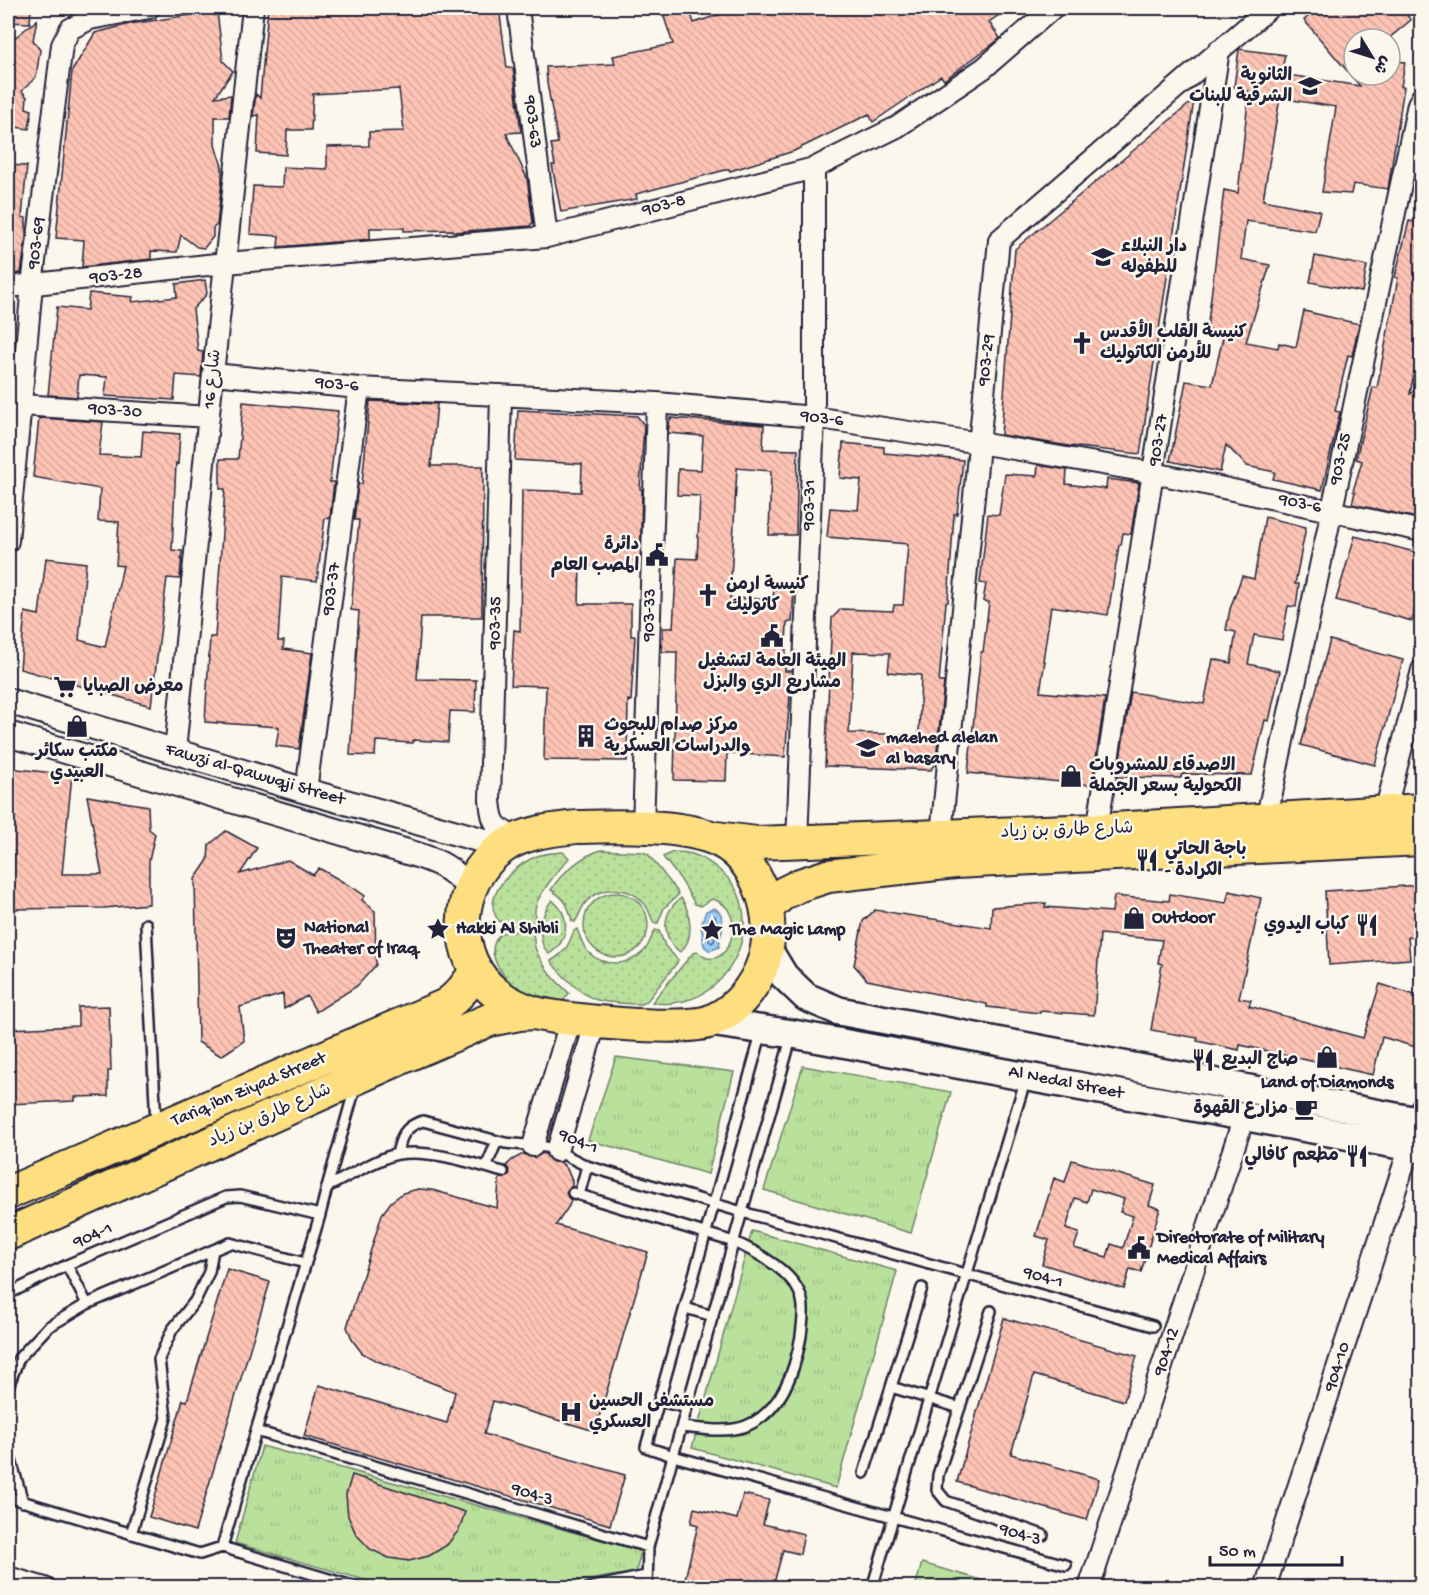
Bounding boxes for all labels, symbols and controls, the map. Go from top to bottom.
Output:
north arrow [1342,27,1402,87]
text: ش [1368,51,1394,77]
place label: الثانوية الشرقية للبنات [1189,65,1292,108]
school or university icon: الثانوية الشرقية للبنات [1297,73,1323,99]
street label: 903-63 [518,94,546,149]
street label: 903-8 [639,190,688,222]
street label: 903-69 [23,216,51,271]
place label: دار النبلاء للطفوله [1121,237,1187,279]
school or university icon: دار النبلاء للطفوله [1090,244,1116,270]
street label: 903-28 [88,263,144,289]
place label: كنيسة القلب الأقدس للأرمن الكاثوليك [1100,319,1247,365]
church icon: كنيسة القلب الأقدس للأرمن الكاثوليك [1069,330,1095,356]
street label: 903-29 [974,333,1000,388]
street label: شارع 16 [199,348,227,411]
street label: 903-6 [313,373,360,397]
street label: 903-30 [86,399,143,423]
street label: 903-6 [798,406,846,432]
street label: 903-27 [1144,412,1174,469]
street label: 903-25 [1325,431,1357,488]
street label: 903-31 [799,479,821,532]
street label: 903-6 [1276,489,1324,519]
place label: دائرة المصب العام [551,535,639,578]
public building icon: دائرة المصب العام [644,542,670,568]
street label: 903-37 [318,561,346,618]
place label: كنيسة ارمن كاثوليك [726,574,808,617]
church icon: كنيسة ارمن كاثوليك [695,582,721,608]
street label: 903-33 [639,588,661,643]
street label: 903-35 [485,596,507,651]
public building icon: الهيئة العامة لتشغيل مشاريع الري والبزل [759,623,785,649]
place label: الهيئة العامة لتشغيل مشاريع الري والبزل [698,651,846,695]
supermarket icon: معرض الصبايا [52,674,78,700]
place label: معرض الصبايا [83,677,183,698]
shop icon: مكتب سكائر العبيدي [64,713,90,739]
place label: مركز صدام للبحوث والدراسات العسكرية [604,716,752,758]
building icon: مركز صدام للبحوث والدراسات العسكرية [573,723,599,749]
place label: maehed alelan al basary [885,728,998,770]
school or university icon: maehed alelan al basary [855,735,881,761]
street label: Fawzi al-Qawuqji Street [162,739,349,811]
place label: مكتب سكائر العبيدي [34,742,118,785]
place label: الاصدقاء للمشروبات الكحولية بسعر الجملة [1089,754,1241,798]
shop icon: الاصدقاء للمشروبات الكحولية بسعر الجملة [1058,763,1084,789]
street label: شارع طارق بن زياد [1000,818,1134,844]
place label: باجة الحاتي - الكرادة [1165,839,1246,882]
restaurant icon: باجة الحاتي - الكرادة [1134,847,1160,873]
shop icon: Outdoor [1121,905,1147,931]
place label: Outdoor [1152,908,1217,929]
restaurant icon: كباب اليدوي [1354,912,1380,938]
place label: كباب اليدوي [1264,915,1349,937]
place icon: Hakki Al Shibli [425,916,451,942]
place icon: The Magic Lamp [699,917,725,943]
place label: National Theater of Iraq [302,918,421,960]
place label: Hakki Al Shibli [456,919,559,940]
place label: The Magic Lamp [728,920,846,941]
theatre icon: National Theater of Iraq [273,925,299,951]
shop icon: Land of Diamonds [1314,1044,1340,1070]
street label: Tariq ibn Ziyad Street [168,1047,331,1132]
restaurant icon: صاج البديع [1190,1047,1216,1073]
place label: صاج البديع [1221,1050,1298,1071]
street label: Al Nedal Street [1007,1062,1127,1105]
place label: Land of Diamonds [1261,1073,1395,1094]
street label: شارع طارق بن زياد [205,1079,335,1153]
cafe icon: مزارع القهوة [1293,1096,1319,1122]
place label: مزارع القهوة [1193,1099,1288,1120]
street label: 904-1 [554,1124,601,1159]
restaurant icon: مطعم كافالي [1344,1143,1370,1169]
place label: مطعم كافالي [1245,1144,1339,1170]
street label: 904-1 [69,1218,116,1254]
place label: Directorate of Military Medical Affairs [1155,1228,1324,1270]
public building icon: Directorate of Military Medical Affairs [1126,1235,1152,1261]
street label: 904-1 [1020,1262,1065,1294]
street label: 904-12 [1149,1325,1185,1380]
street label: 904-10 [1320,1340,1356,1395]
place label: مستشفى الحسين العسكري [589,1392,714,1435]
hospital icon: مستشفى الحسين العسكري [558,1399,584,1425]
street label: 904-3 [508,1478,556,1511]
street label: 904-3 [996,1519,1043,1551]
scale bar [1210,1529,1342,1567]
text: 50 m [1219,1542,1256,1563]

